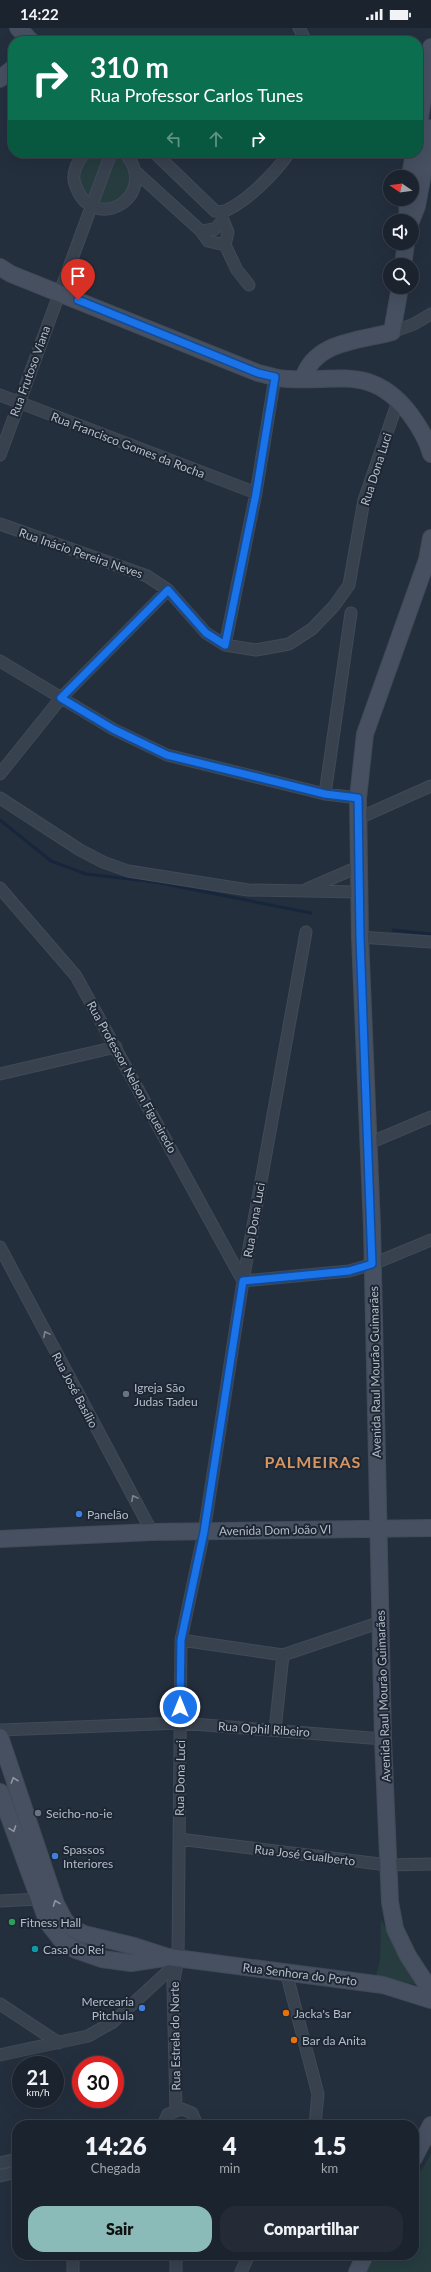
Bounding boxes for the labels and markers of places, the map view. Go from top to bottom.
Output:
pin [61,259,95,300]
place label: Igreja São Judas Tadeu [134,1380,198,1409]
marker: Igreja São Judas Tadeu [121,1389,131,1399]
place label: Panelão [87,1507,129,1522]
marker: Panelão [74,1509,84,1519]
place label: Seicho-no-ie [46,1806,113,1821]
marker: Seicho-no-ie [33,1808,43,1818]
place label: Spassos Interiores [63,1842,113,1871]
marker: Spassos Interiores [50,1851,60,1861]
place label: Fitness Hall [20,1915,81,1930]
marker: Fitness Hall [7,1917,17,1927]
place label: Casa do Rei [43,1942,104,1957]
marker: Casa do Rei [30,1944,40,1954]
place label: Mercearia Pitchula [81,1994,134,2023]
marker: Mercearia Pitchula [137,2003,147,2013]
place label: Jacka's Bar [294,2006,352,2021]
marker: Jacka's Bar [281,2008,291,2018]
place label: Bar da Anita [302,2033,366,2048]
marker: Bar da Anita [289,2035,299,2045]

